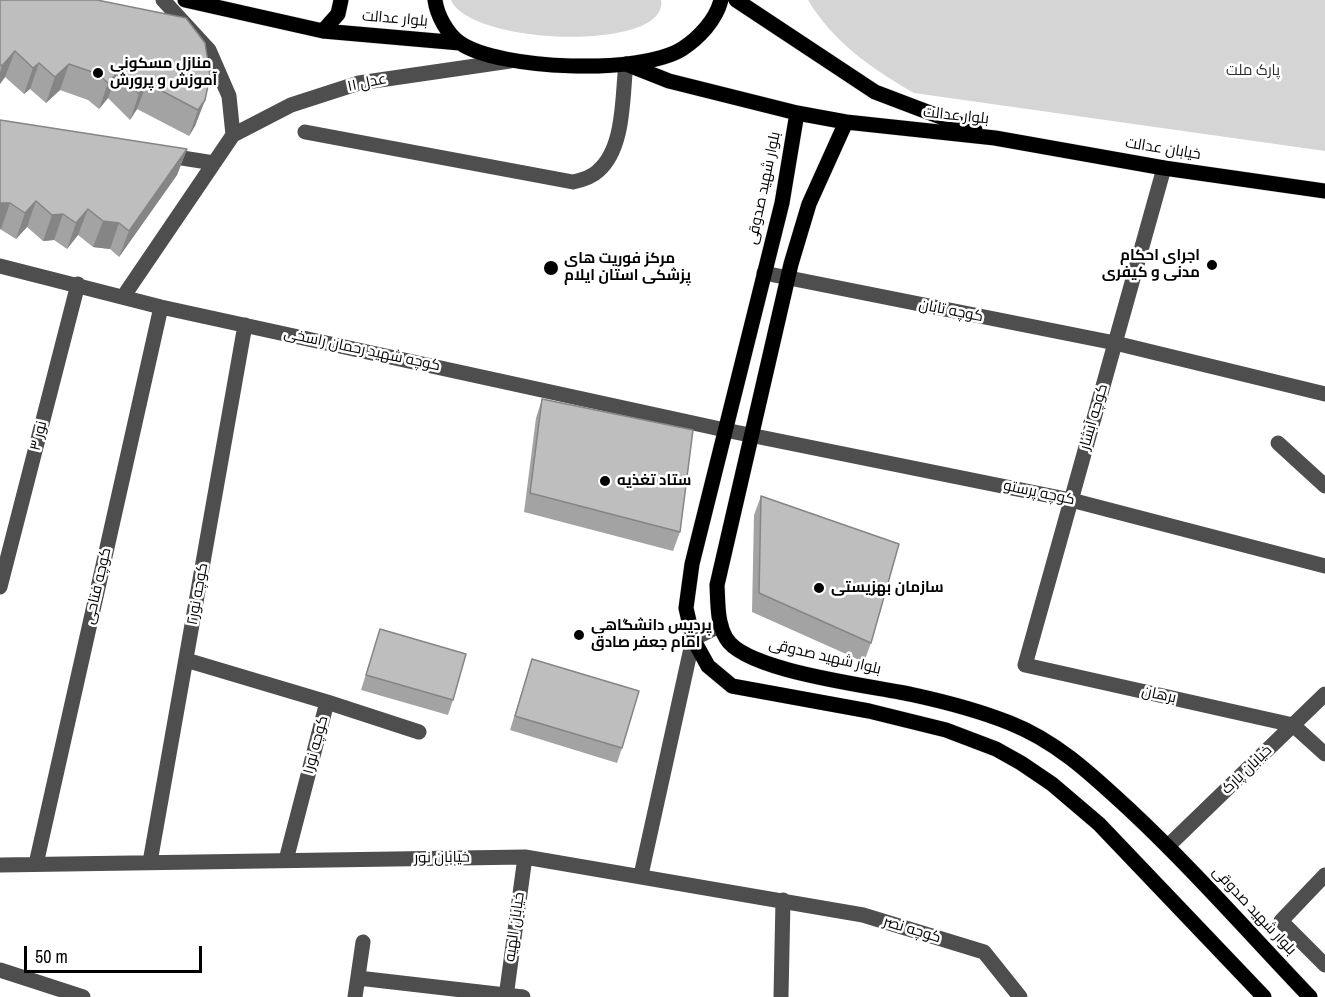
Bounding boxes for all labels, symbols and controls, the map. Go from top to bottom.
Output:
street label: بلوار عدالت [361,7,429,31]
place label: منازل مسکونی آموزش و پرورش [110,55,217,90]
park label: پارک ملت [1226,62,1280,80]
marker: منازل مسکونی آموزش و پرورش [91,66,105,80]
street label: عدل ۱۱ [346,70,388,96]
street label: بلوار عدالت [922,104,990,128]
street label: بلوار شهید صدوقی [743,130,785,246]
street label: خیابان عدالت [1124,134,1202,164]
place label: اجرای احکام مدنی و کیفری [1102,247,1200,282]
place label: مرکز فوریت های پزشکی استان ایلام [564,250,691,285]
marker: اجرای احکام مدنی و کیفری [1205,258,1219,272]
marker: مرکز فوریت های پزشکی استان ایلام [542,259,560,277]
street label: کوچه تابان [917,296,985,326]
street label: کوچه شهید رحمان راسخی [282,325,442,375]
street label: کوچه آبشار [1076,382,1112,452]
street label: نور ۳ [27,419,51,453]
place label: ستاد تغذیه [617,472,691,490]
marker: ستاد تغذیه [598,474,612,488]
street label: کوچه پرستو [1002,477,1076,509]
street label: کوچه فتاحی [80,546,116,626]
street label: کوچه نور۲ [184,561,212,627]
place label: سازمان بهزیستی [831,579,944,597]
marker: سازمان بهزیستی [812,581,826,595]
place label: پردیس دانشگاهی امام جعفر صادق [591,617,712,652]
marker: پردیس دانشگاهی امام جعفر صادق [572,628,586,642]
street label: بلوار شهید صدوقی [767,635,883,679]
street label: برهان [1140,683,1178,707]
street label: کوچه نور۱ [300,714,332,776]
street label: خیابان پارک [1218,742,1276,798]
street label: خیابان نور [414,849,470,867]
street label: بلوار شهید صدوقی [1208,863,1300,959]
street label: خیابان الهیه [501,891,529,963]
street label: کوچه نصر [881,913,943,947]
scale bar [27,934,206,972]
text: 50 m [35,944,68,969]

